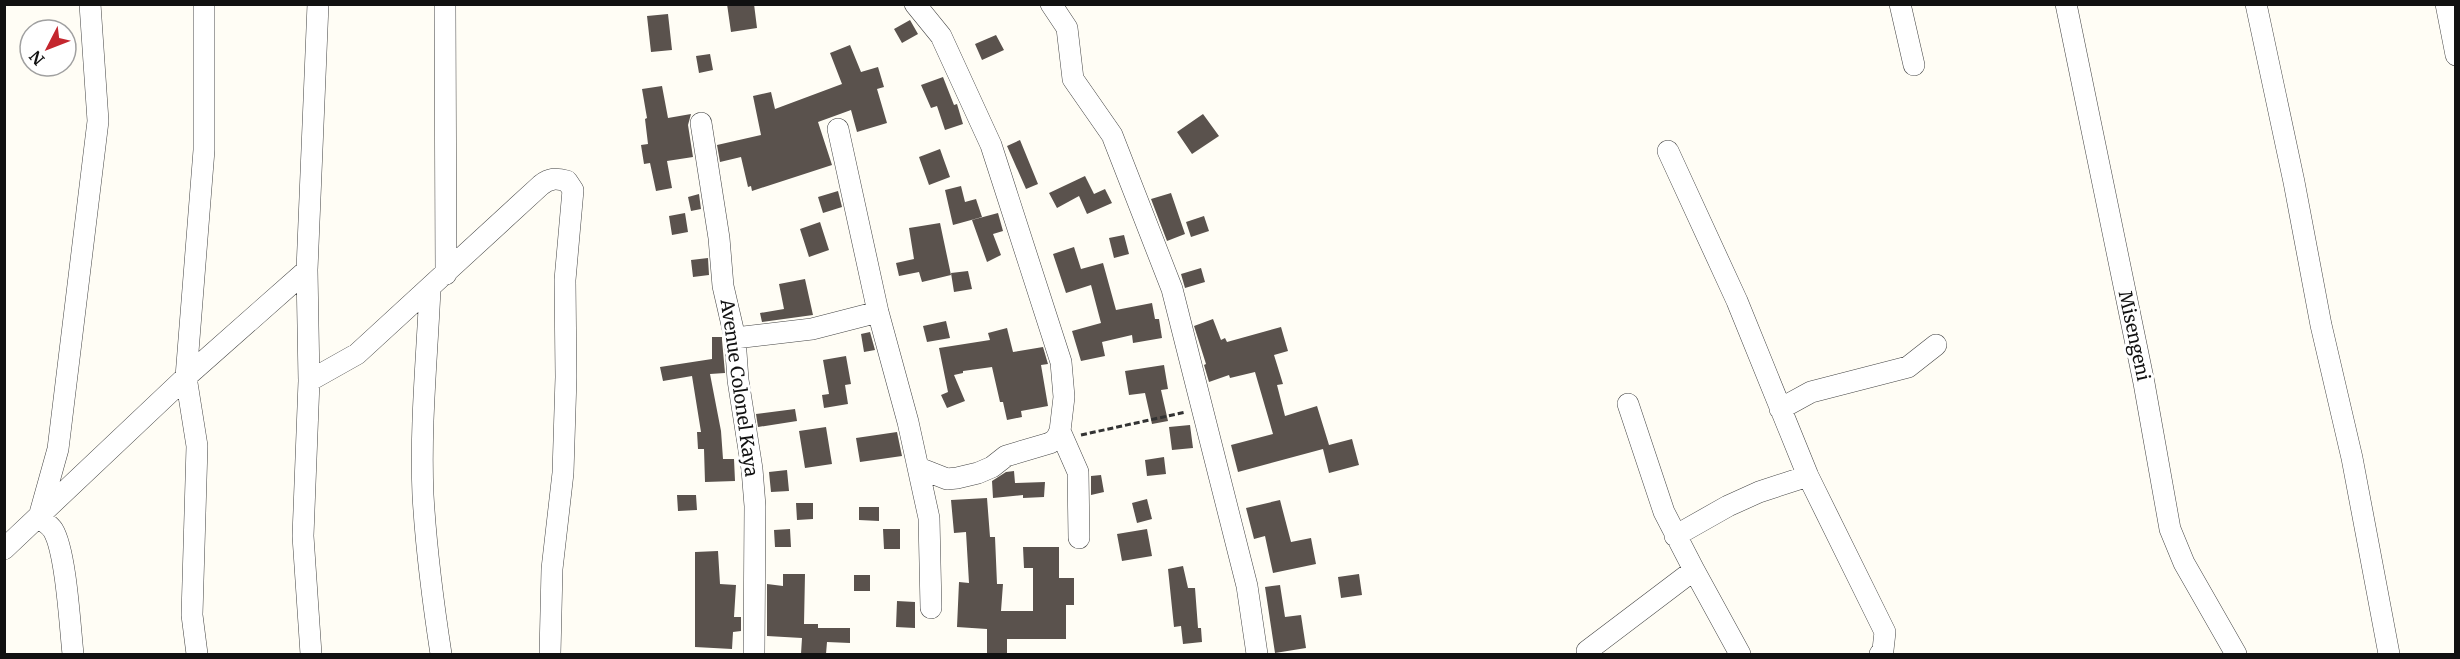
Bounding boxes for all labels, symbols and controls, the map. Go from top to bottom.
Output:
north arrow [18,18,78,78]
text: N [25,46,49,69]
street label: Misengeni [2114,289,2155,383]
street label: Avenue Colonel Kaya [716,297,763,478]

